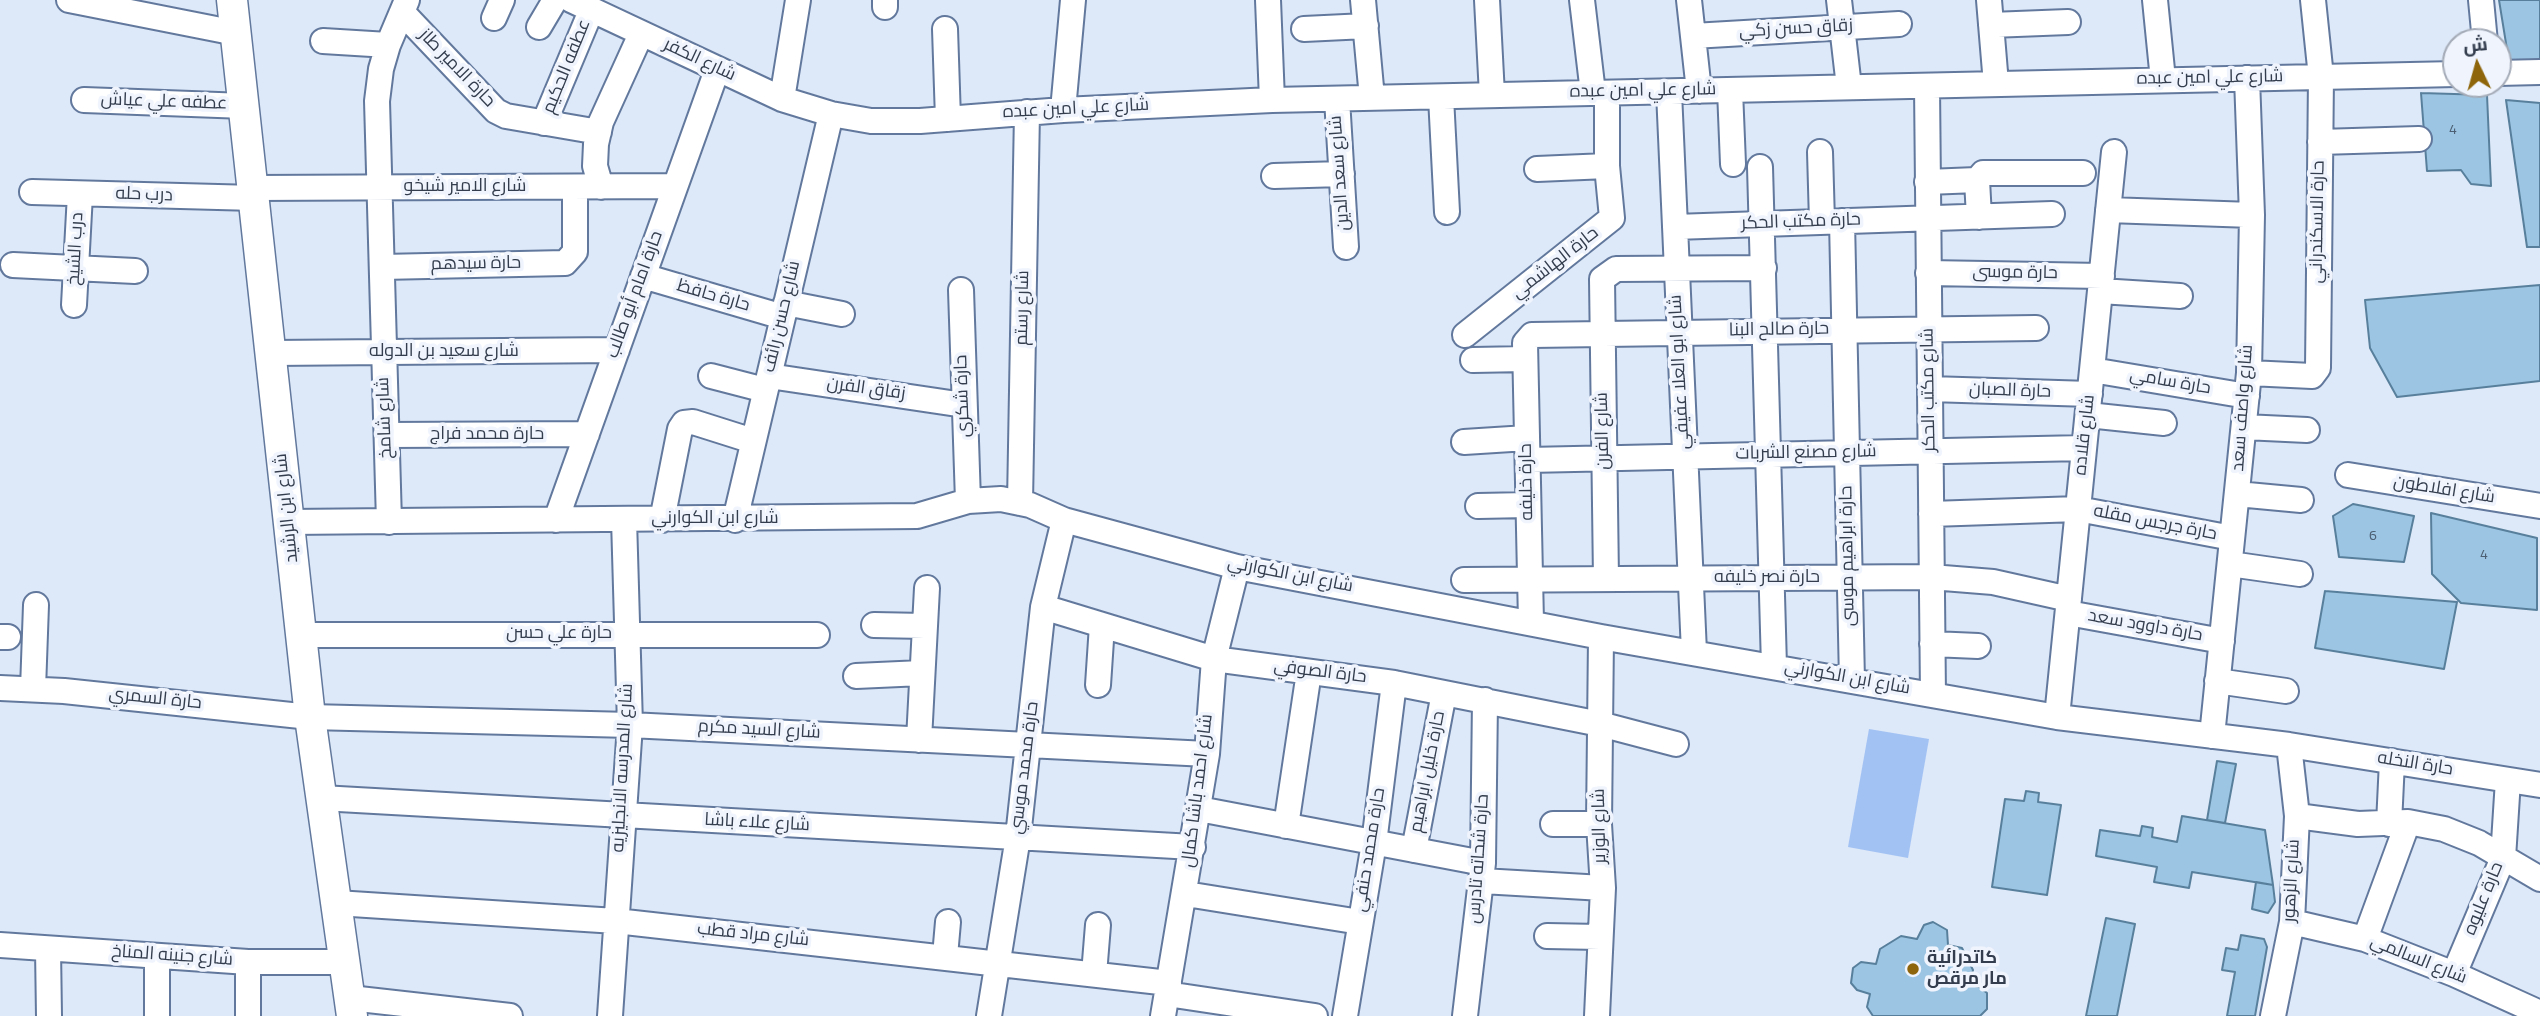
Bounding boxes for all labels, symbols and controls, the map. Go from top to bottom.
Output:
street label: زقاق حسن زكي [1738,16,1854,44]
street label: عطفه الحكيم [539,17,597,117]
street label: حارة الامير طاز [413,25,499,113]
text: ش [2462,25,2489,63]
north arrow [2442,28,2512,98]
street label: شارع الكفر [659,35,739,87]
street label: شارع علي امين عبده [2136,67,2284,91]
street label: شارع علي امين عبده [1569,80,1717,104]
street label: عطفه علي عياش [100,90,228,116]
street label: شارع علي امين عبده [1002,95,1150,125]
street label: شارع سعد الدين [1326,115,1356,231]
house number: 4 [2449,123,2457,139]
street label: حارة الاسكندراني [2307,160,2331,284]
street label: شارع الامير شيخو [404,176,526,198]
street label: درب حله [115,184,173,208]
street label: حارة مكتب الحكر [1741,210,1861,236]
street label: درب الشيخ [64,212,90,286]
street label: حارة الهاشمي [1508,223,1604,305]
street label: حارة امام أبو طالب [603,228,669,362]
street label: حارة سيدهم [431,253,521,277]
street label: شارع حسن رائف [760,259,806,375]
street label: حارة موسى [1972,262,2058,286]
street label: شارع رستم [1013,270,1035,346]
street label: حارة حافظ [674,276,752,318]
street label: شارع ابو العلا عفيفي [1666,294,1696,450]
street label: حارة صالح البنا [1729,319,1829,343]
street label: شارع مكتب الحكر [1918,328,1942,452]
street label: شارع سعيد بن الدوله [369,341,519,363]
street label: شارع واصف سعد [2229,344,2259,472]
street label: حارة شكري [952,354,976,438]
street label: حارة سامي [2128,365,2212,401]
street label: زقاق الفرن [825,374,907,406]
street label: شارع شامخ [374,377,398,459]
street label: حارة الصبان [1969,380,2051,404]
street label: شارع الفرن [1593,392,1615,470]
street label: شارع قلاده [2071,394,2101,476]
street label: حارة محمد فراج [430,424,544,446]
street label: شارع مصنع الشربات [1735,442,1877,466]
street label: حارة خليفه [1517,443,1539,521]
street label: شارع ابن الرشيد [272,452,304,564]
street label: شارع افلاطون [2392,472,2496,510]
street label: حارة ابراهيم موسى [1837,485,1861,627]
street label: حارة جرجس مقله [2091,501,2219,547]
street label: شارع ابن الكوارني [651,508,779,530]
house number: 6 [2369,529,2377,545]
house number: 4 [2480,548,2488,564]
street label: شارع ابن الكوارني [1225,553,1355,599]
street label: حارة نصر خليفه [1714,567,1820,589]
street label: حارة داوود سعد [2086,606,2204,648]
street label: حارة علي حسن [506,623,612,645]
street label: حارة الصوفي [1272,657,1368,689]
street label: شارع ابن الكوارني [1782,657,1912,701]
street label: شارع المدرسه الانجليزيه [609,683,639,853]
street label: حارة السمري [107,684,203,716]
street label: حارة محمد موسي [1007,700,1045,836]
street label: حارة خليل ابراهيم [1407,709,1451,835]
street label: شارع احمد باشا كمال [1179,713,1219,869]
street label: شارع السيد مكرم [697,717,821,745]
street label: حارة النخله [2376,748,2454,782]
street label: حارة محمد حنفي [1351,786,1391,914]
street label: شارع الوزير [1590,788,1612,864]
street label: حارة شحاته تادرس [1465,793,1495,925]
street label: شارع علاء باشا [704,810,810,838]
street label: شارع الزهور [2280,839,2306,923]
street label: حارة عليوه [2461,859,2509,939]
street label: شارع مراد قطب [696,919,810,953]
street label: شارع السالمي [2366,932,2470,990]
street label: شارع جنينه المناخ [110,942,234,972]
place label: كاتدرائية مار مرقص [1927,948,2007,990]
marker: كاتدرائية مار مرقص [1905,961,1921,977]

